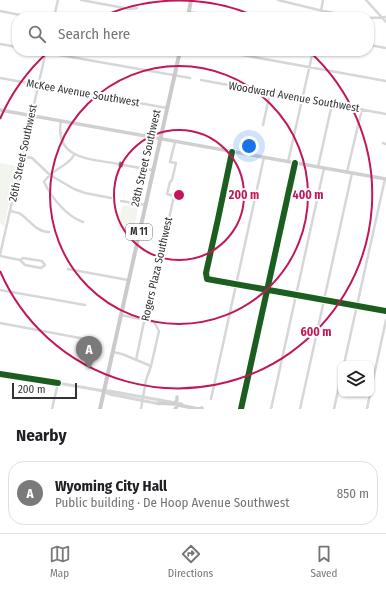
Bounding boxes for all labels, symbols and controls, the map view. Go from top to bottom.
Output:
search box [12,12,374,56]
icon: search [26,23,48,45]
text: Search here [58,25,130,43]
street label: McKee Avenue Southwest [25,77,141,109]
street label: Woodward Avenue Southwest [227,79,361,115]
street label: 26th Street Southwest [6,103,40,203]
street label: 28th Street Southwest [128,108,164,208]
your location [239,136,259,156]
centre of rings [172,188,186,202]
text: 200 m [228,188,259,202]
text: 400 m [293,188,323,202]
street label: Rogers Plaza Southwest [139,215,175,322]
road number: M 11 [126,224,152,240]
text: 600 m [300,325,332,339]
pin: A [76,336,102,369]
map controls [338,361,374,397]
button: layers [338,361,374,397]
scale bar [12,381,77,400]
text: 200 m [18,383,45,396]
text: Nearby [16,425,67,446]
text: Wyoming City Hall [55,477,167,495]
text: A [26,486,34,501]
text: 850 m [337,486,369,501]
text: Public building · De Hoop Avenue Southwest [55,495,290,510]
tab: Map [49,543,71,580]
tab: Directions [168,543,213,580]
tab: Saved [311,543,337,580]

